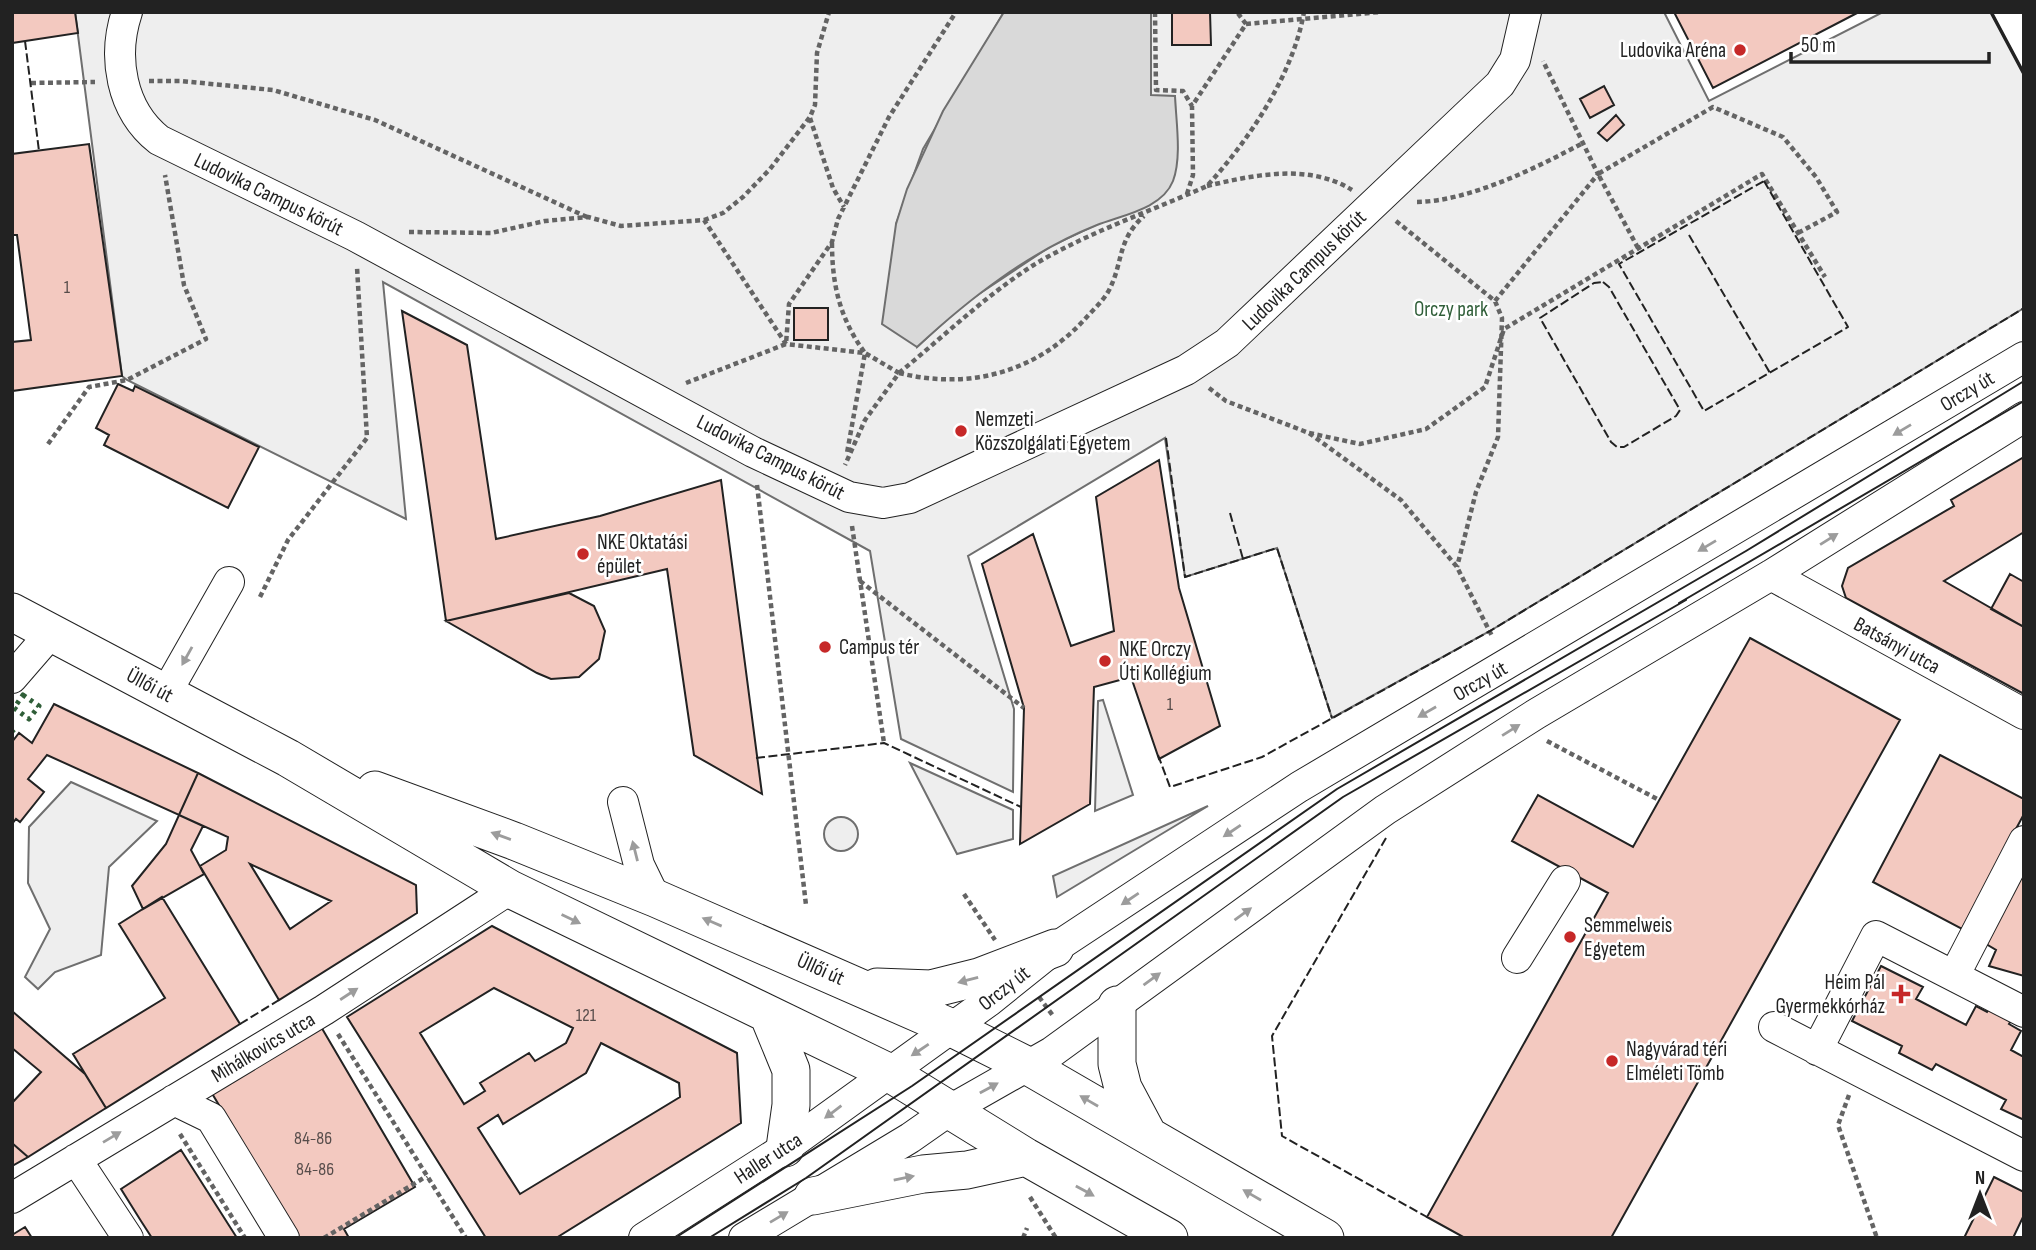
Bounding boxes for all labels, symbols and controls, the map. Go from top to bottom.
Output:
scale bar [1791,21,1989,65]
text: 50 m [1801,33,1836,58]
place label: Ludovika Aréna [1620,38,1726,63]
marker: Ludovika Aréna [1732,42,1748,58]
street label: Ludovika Campus körút [190,148,347,241]
street label: Ludovika Campus körút [1237,205,1372,336]
house number: 1 [64,277,71,298]
park label: Orczy park [1414,297,1488,322]
street label: Orczy út [1936,366,1999,417]
place label: Nemzeti Közszolgálati Egyetem [975,407,1130,456]
street label: Ludovika Campus körút [693,409,849,506]
marker: Nemzeti Közszolgálati Egyetem [953,423,969,439]
one-way arrow [1893,423,1912,436]
place label: NKE Oktatási épület [597,530,688,579]
one-way arrow [1820,532,1839,545]
one-way arrow [1697,540,1716,553]
marker: NKE Oktatási épület [575,546,591,562]
street label: Batsányi utca [1849,612,1944,679]
place label: Campus tér [839,635,919,660]
place label: NKE Orczy Úti Kollégium [1119,637,1212,686]
marker: Campus tér [817,639,833,655]
one-way arrow [181,647,193,666]
marker: NKE Orczy Úti Kollégium [1097,653,1113,669]
street label: Orczy út [1449,656,1512,707]
street label: Üllői út [122,663,177,708]
house number: 1 [1167,694,1174,715]
one-way arrow [1417,706,1436,718]
one-way arrow [1502,723,1521,736]
one-way arrow [1223,824,1242,837]
one-way arrow [490,830,511,841]
one-way arrow [629,840,640,862]
one-way arrow [1120,892,1140,905]
one-way arrow [1234,907,1252,921]
one-way arrow [561,913,581,924]
place label: Semmelweis Egyetem [1584,913,1672,962]
one-way arrow [701,916,722,927]
marker: Semmelweis Egyetem [1562,929,1578,945]
street label: Üllői út [793,948,848,991]
street label: Orczy út [974,961,1035,1016]
place label: Heim Pál Gyermekkórház [1775,970,1885,1019]
one-way arrow [1143,972,1161,986]
one-way arrow [957,975,978,985]
marker: Heim Pál Gyermekkórház [1891,984,1911,1004]
one-way arrow [339,987,359,1000]
house number: 121 [576,1005,597,1026]
street label: Mihálkovics utca [207,1007,319,1088]
place label: Nagyvárad téri Elméleti Tömb [1626,1037,1727,1086]
one-way arrow [911,1043,929,1057]
marker: Nagyvárad téri Elméleti Tömb [1604,1053,1620,1069]
one-way arrow [979,1082,999,1094]
one-way arrow [1079,1095,1099,1107]
one-way arrow [824,1105,842,1119]
street label: Haller utca [730,1127,807,1189]
house number: 84-86 [294,1128,332,1149]
one-way arrow [103,1131,122,1143]
house number: 84-86 [296,1159,334,1180]
north arrow [1945,1159,2015,1229]
text: N [1975,1167,1985,1190]
one-way arrow [893,1172,915,1183]
one-way arrow [1076,1185,1095,1197]
one-way arrow [1243,1189,1262,1202]
one-way arrow [769,1211,788,1223]

